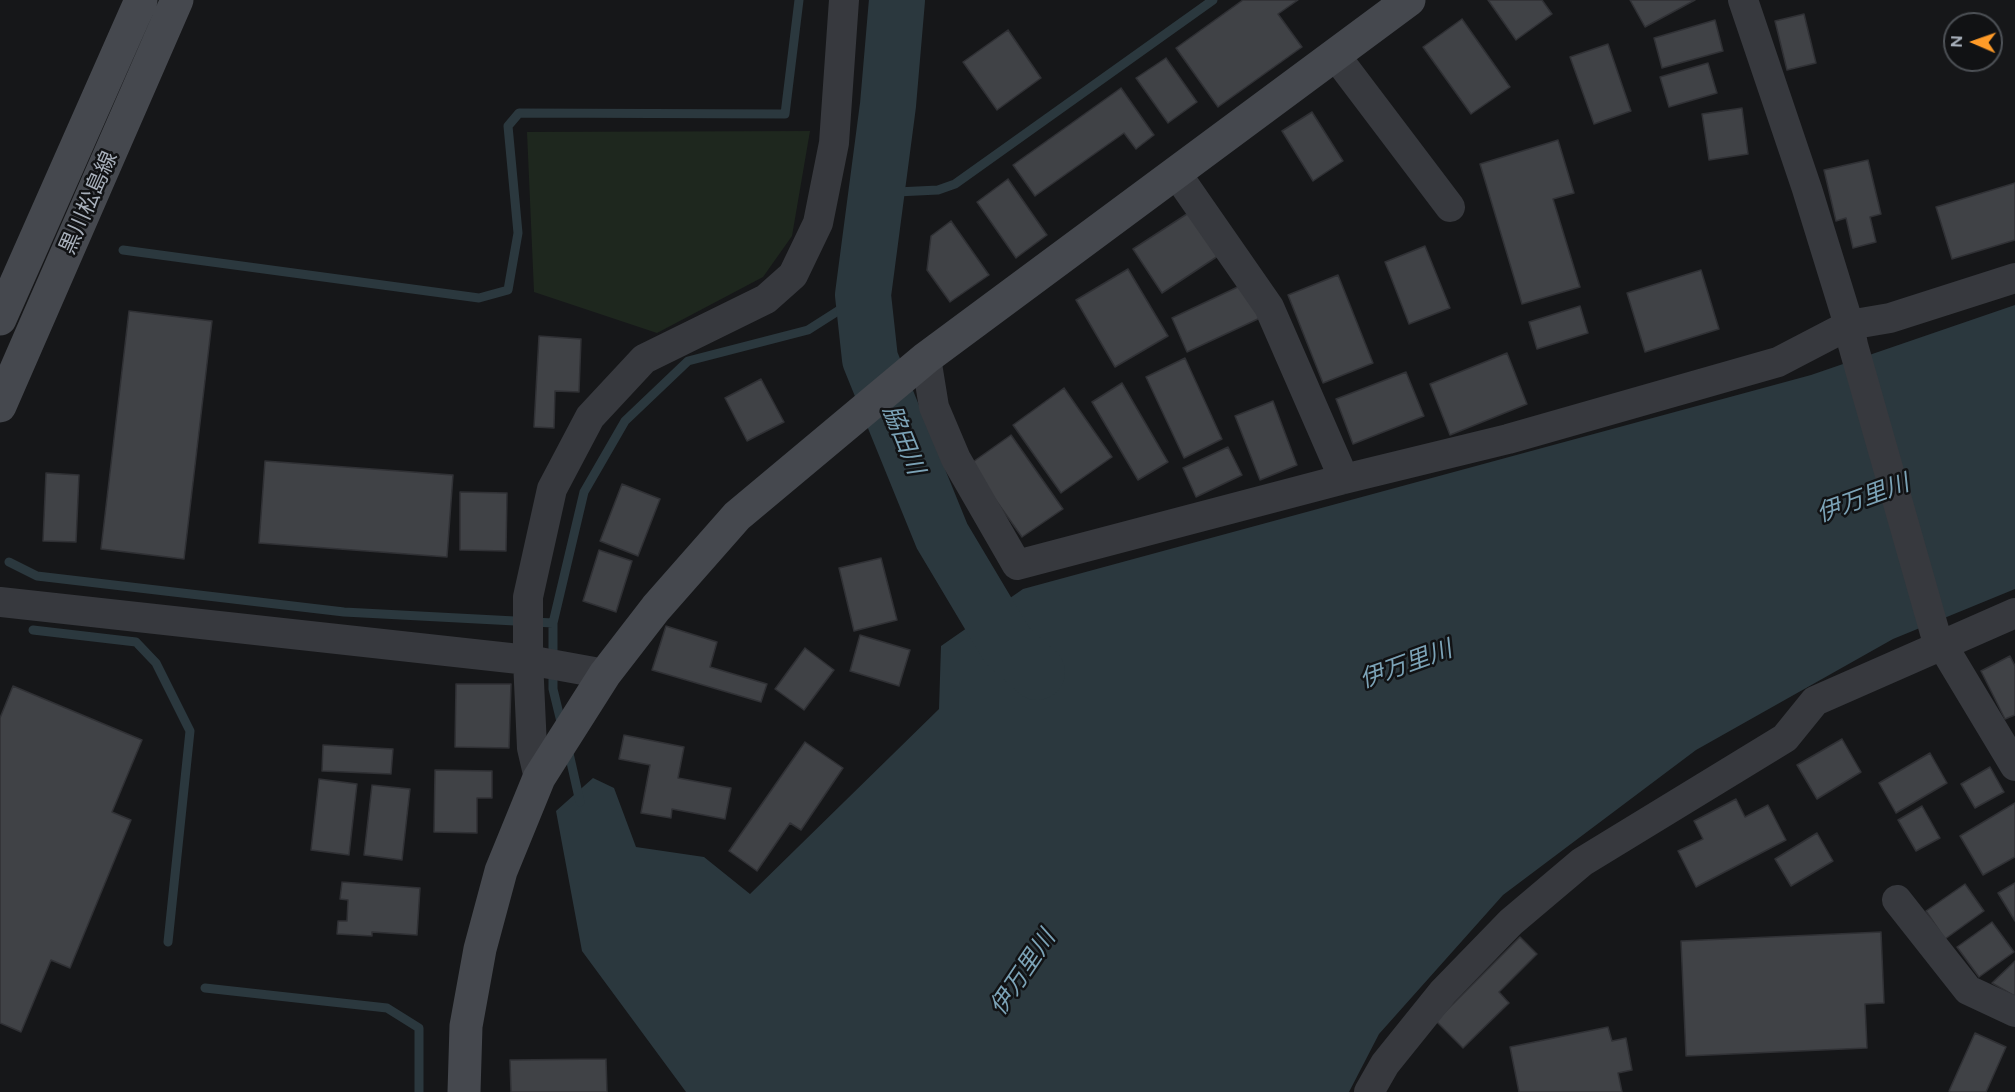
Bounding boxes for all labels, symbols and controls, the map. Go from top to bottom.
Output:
north arrow [1943,12,2003,72]
text: N [1947,35,1966,48]
street label: 黒川松島線 [55,147,123,259]
water label: 脇田川 [876,401,930,479]
water label: 伊万里川 [1813,469,1913,529]
water label: 伊万里川 [1356,635,1456,695]
water label: 伊万里川 [984,925,1062,1021]

